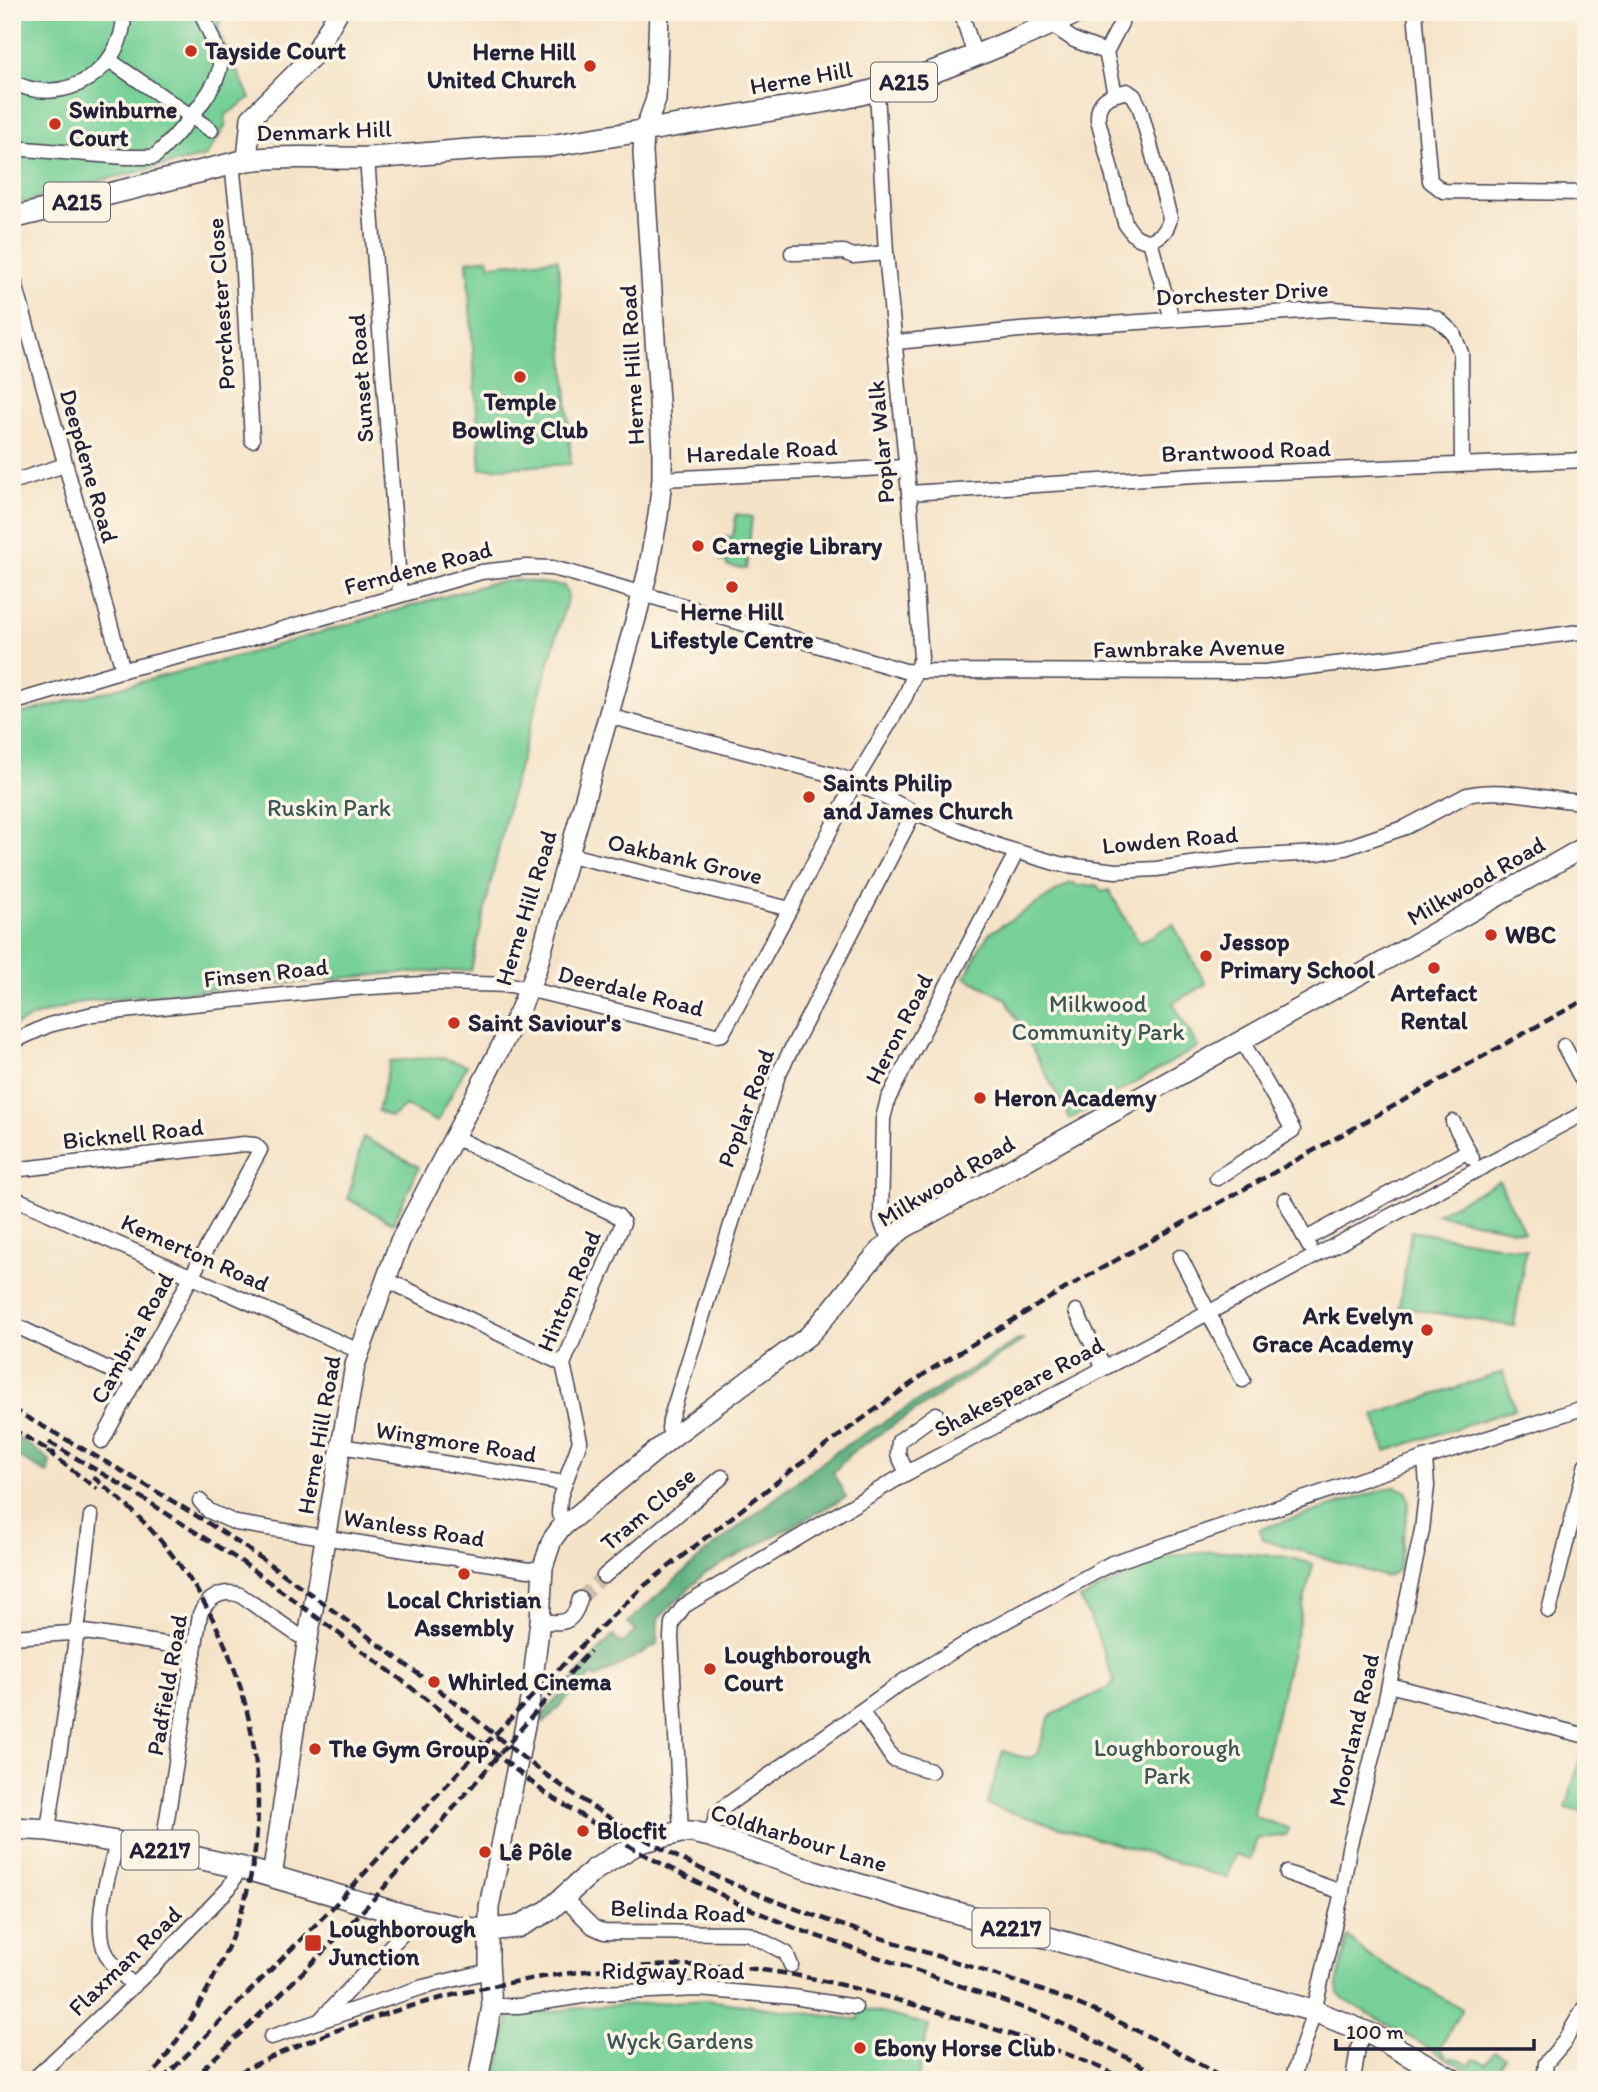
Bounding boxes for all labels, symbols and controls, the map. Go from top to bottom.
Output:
place label: Tayside Court [204,36,346,66]
place label: Herne Hill United Church [427,37,577,94]
marker: Tayside Court [183,43,199,59]
street label: Herne Hill [747,54,855,101]
marker: Herne Hill United Church [582,58,598,74]
road number: A215 [871,62,937,102]
place label: Swinburne Court [69,95,177,152]
street label: Denmark Hill [256,114,392,147]
marker: Swinburne Court [47,116,63,132]
road number: A215 [44,182,110,222]
street label: Porchester Close [200,217,241,391]
street label: Dorchester Drive [1155,273,1329,312]
street label: Herne Hill Road [613,284,650,446]
street label: Sunset Road [342,313,379,444]
marker: Temple Bowling Club [512,369,528,385]
street label: Poplar Walk [861,379,900,505]
street label: Deepdene Road [54,386,125,546]
place label: Temple Bowling Club [452,387,588,445]
street label: Haredale Road [686,432,838,469]
street label: Brantwood Road [1161,433,1331,468]
place label: Carnegie Library [712,531,883,561]
street label: Ferndene Road [341,534,495,601]
marker: Carnegie Library [690,538,706,554]
marker: Herne Hill Lifestyle Centre [724,579,740,595]
place label: Herne Hill Lifestyle Centre [650,597,814,655]
street label: Fawnbrake Avenue [1093,631,1285,664]
place label: Saints Philip and James Church [823,768,1013,825]
marker: Saints Philip and James Church [801,789,817,805]
park label: Ruskin Park [267,793,391,822]
street label: Lowden Road [1101,819,1239,860]
street label: Herne Hill Road [488,827,563,989]
street label: Oakbank Grove [605,827,765,890]
street label: Milkwood Road [1402,829,1550,932]
place label: WBC [1505,920,1556,949]
place label: Jessop Primary School [1219,927,1375,985]
marker: WBC [1483,927,1499,943]
marker: Jessop Primary School [1198,948,1214,964]
street label: Finsen Road [202,952,330,993]
street label: Deerdale Road [555,958,707,1023]
marker: Artefact Rental [1426,960,1442,976]
street label: Heron Road [858,968,939,1089]
place label: Artefact Rental [1390,978,1477,1035]
park label: Milkwood Community Park [1011,989,1185,1046]
place label: Saint Saviour's [468,1008,622,1037]
marker: Saint Saviour's [446,1015,462,1031]
street label: Poplar Road [711,1045,780,1171]
place label: Heron Academy [994,1083,1157,1113]
marker: Heron Academy [972,1090,988,1106]
street label: Bicknell Road [61,1112,205,1155]
street label: Milkwood Road [872,1128,1020,1233]
street label: Kemerton Road [117,1207,274,1298]
street label: Hinton Road [530,1226,607,1356]
street label: Cambria Road [84,1267,180,1409]
place label: Ark Evelyn Grace Academy [1252,1301,1414,1359]
marker: Ark Evelyn Grace Academy [1419,1322,1435,1338]
street label: Shakespeare Road [929,1330,1109,1444]
street label: Herne Hill Road [290,1353,347,1517]
street label: Wingmore Road [374,1414,539,1469]
street label: Tram Close [594,1460,701,1557]
street label: Wanless Road [341,1502,487,1553]
marker: Local Christian Assembly [456,1566,472,1582]
place label: Local Christian Assembly [387,1585,542,1643]
street label: Padfield Road [140,1612,193,1758]
place label: Loughborough Court [724,1640,871,1697]
street label: Moorland Road [1322,1651,1385,1809]
marker: Loughborough Court [702,1661,718,1677]
place label: Whirled Cinema [448,1667,611,1696]
marker: Whirled Cinema [426,1674,442,1690]
park label: Loughborough Park [1094,1733,1241,1790]
place label: The Gym Group [328,1734,489,1764]
marker: The Gym Group [307,1741,323,1757]
street label: Coldharbour Lane [707,1797,891,1878]
place label: Blocfit [597,1816,667,1845]
marker: Blocfit [575,1823,591,1839]
road number: A2217 [122,1830,198,1870]
place label: Lê Pôle [499,1837,572,1866]
marker: Lê Pôle [477,1844,493,1860]
street label: Belinda Road [610,1892,746,1929]
street label: Flaxman Road [62,1899,187,2022]
road number: A2217 [972,1909,1050,1948]
place label: Loughborough Junction [328,1914,476,1971]
marker: Loughborough Junction [303,1933,323,1953]
street label: Ridgway Road [602,1956,745,1985]
scale bar [1336,2008,1533,2052]
text: 100 m [1346,2019,1404,2044]
park label: Wyck Gardens [606,2026,754,2055]
place label: Ebony Horse Club [874,2033,1056,2063]
marker: Ebony Horse Club [852,2040,868,2056]

